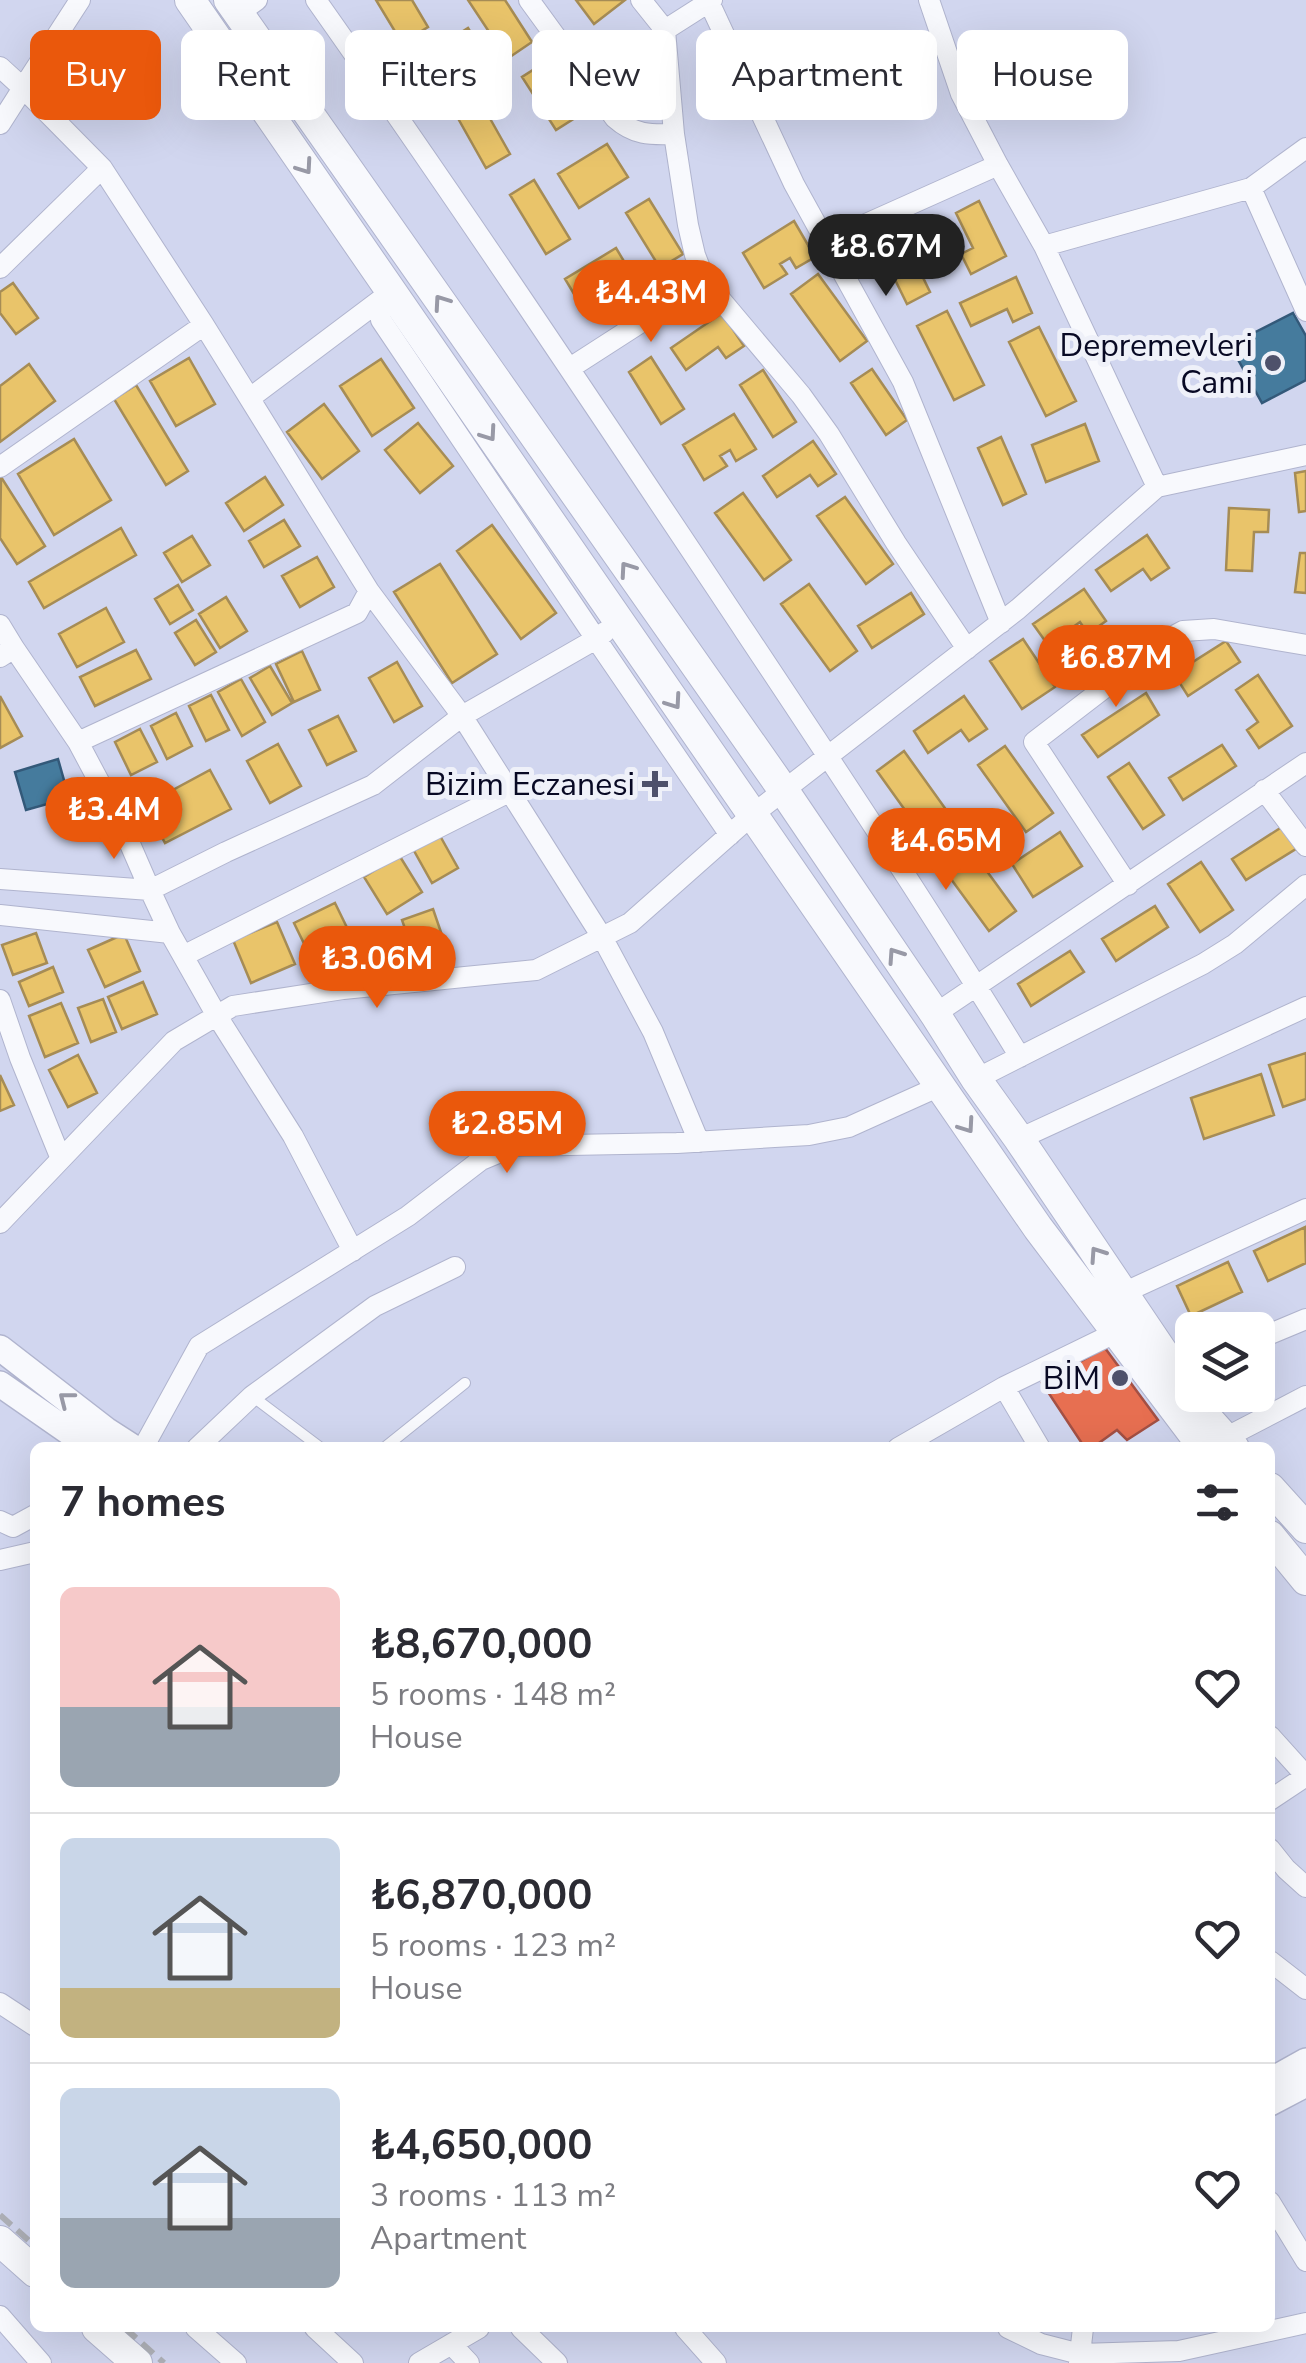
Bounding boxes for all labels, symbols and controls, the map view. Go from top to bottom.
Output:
chip: Buy [30,30,161,120]
chip: Rent [181,30,325,120]
chip: Filters [345,30,512,120]
chip: New [532,30,676,120]
chip: Apartment [696,30,937,120]
chip: House [957,30,1128,120]
one-way arrow [293,155,311,174]
pin: ₺8.67M [805,214,967,299]
text: ₺8.67M [830,225,942,268]
pin: ₺4.43M [570,260,732,345]
text: ₺4.43M [595,271,707,314]
one-way arrow [435,295,453,314]
place label: Depremevleri Cami [1059,324,1253,404]
marker: Depremevleri Cami [1262,352,1284,374]
one-way arrow [477,423,495,442]
one-way arrow [621,561,639,580]
pin: ₺6.87M [1035,625,1197,710]
text: ₺6.87M [1060,636,1172,679]
one-way arrow [662,691,680,709]
place label: Bizim Eczanesi [425,763,635,806]
marker: Bizim Eczanesi [644,773,666,795]
pin: ₺3.4M [44,777,184,862]
text: ₺3.4M [67,788,161,831]
pin: ₺4.65M [865,808,1027,893]
text: ₺4.65M [890,819,1002,862]
pin: ₺3.06M [296,926,458,1011]
text: ₺3.06M [321,937,433,980]
one-way arrow [889,948,908,966]
pin: ₺2.85M [426,1091,588,1176]
text: ₺2.85M [451,1102,563,1145]
one-way arrow [955,1114,973,1133]
one-way arrow [1090,1246,1109,1264]
map controls [1175,1312,1275,1412]
button: layers [1175,1312,1275,1412]
place label: BİM [1043,1357,1100,1400]
marker: BİM [1109,1367,1131,1389]
one-way arrow [59,1393,77,1411]
text: 7 homes [60,1474,225,1531]
icon: filters [1190,1475,1245,1530]
text: ₺8,670,000 [370,1616,592,1673]
icon: home [140,1627,260,1747]
icon: heart [1190,1660,1245,1715]
text: 5 rooms · 148 m² [370,1673,616,1716]
text: House [370,1716,463,1759]
text: ₺6,870,000 [370,1867,592,1924]
icon: home [140,1878,260,1998]
icon: heart [1190,1911,1245,1966]
text: 5 rooms · 123 m² [370,1924,616,1967]
text: House [370,1967,463,2010]
text: ₺4,650,000 [370,2117,592,2174]
icon: home [140,2128,260,2248]
icon: heart [1190,2161,1245,2216]
text: 3 rooms · 113 m² [370,2174,616,2217]
text: Apartment [370,2217,526,2260]

